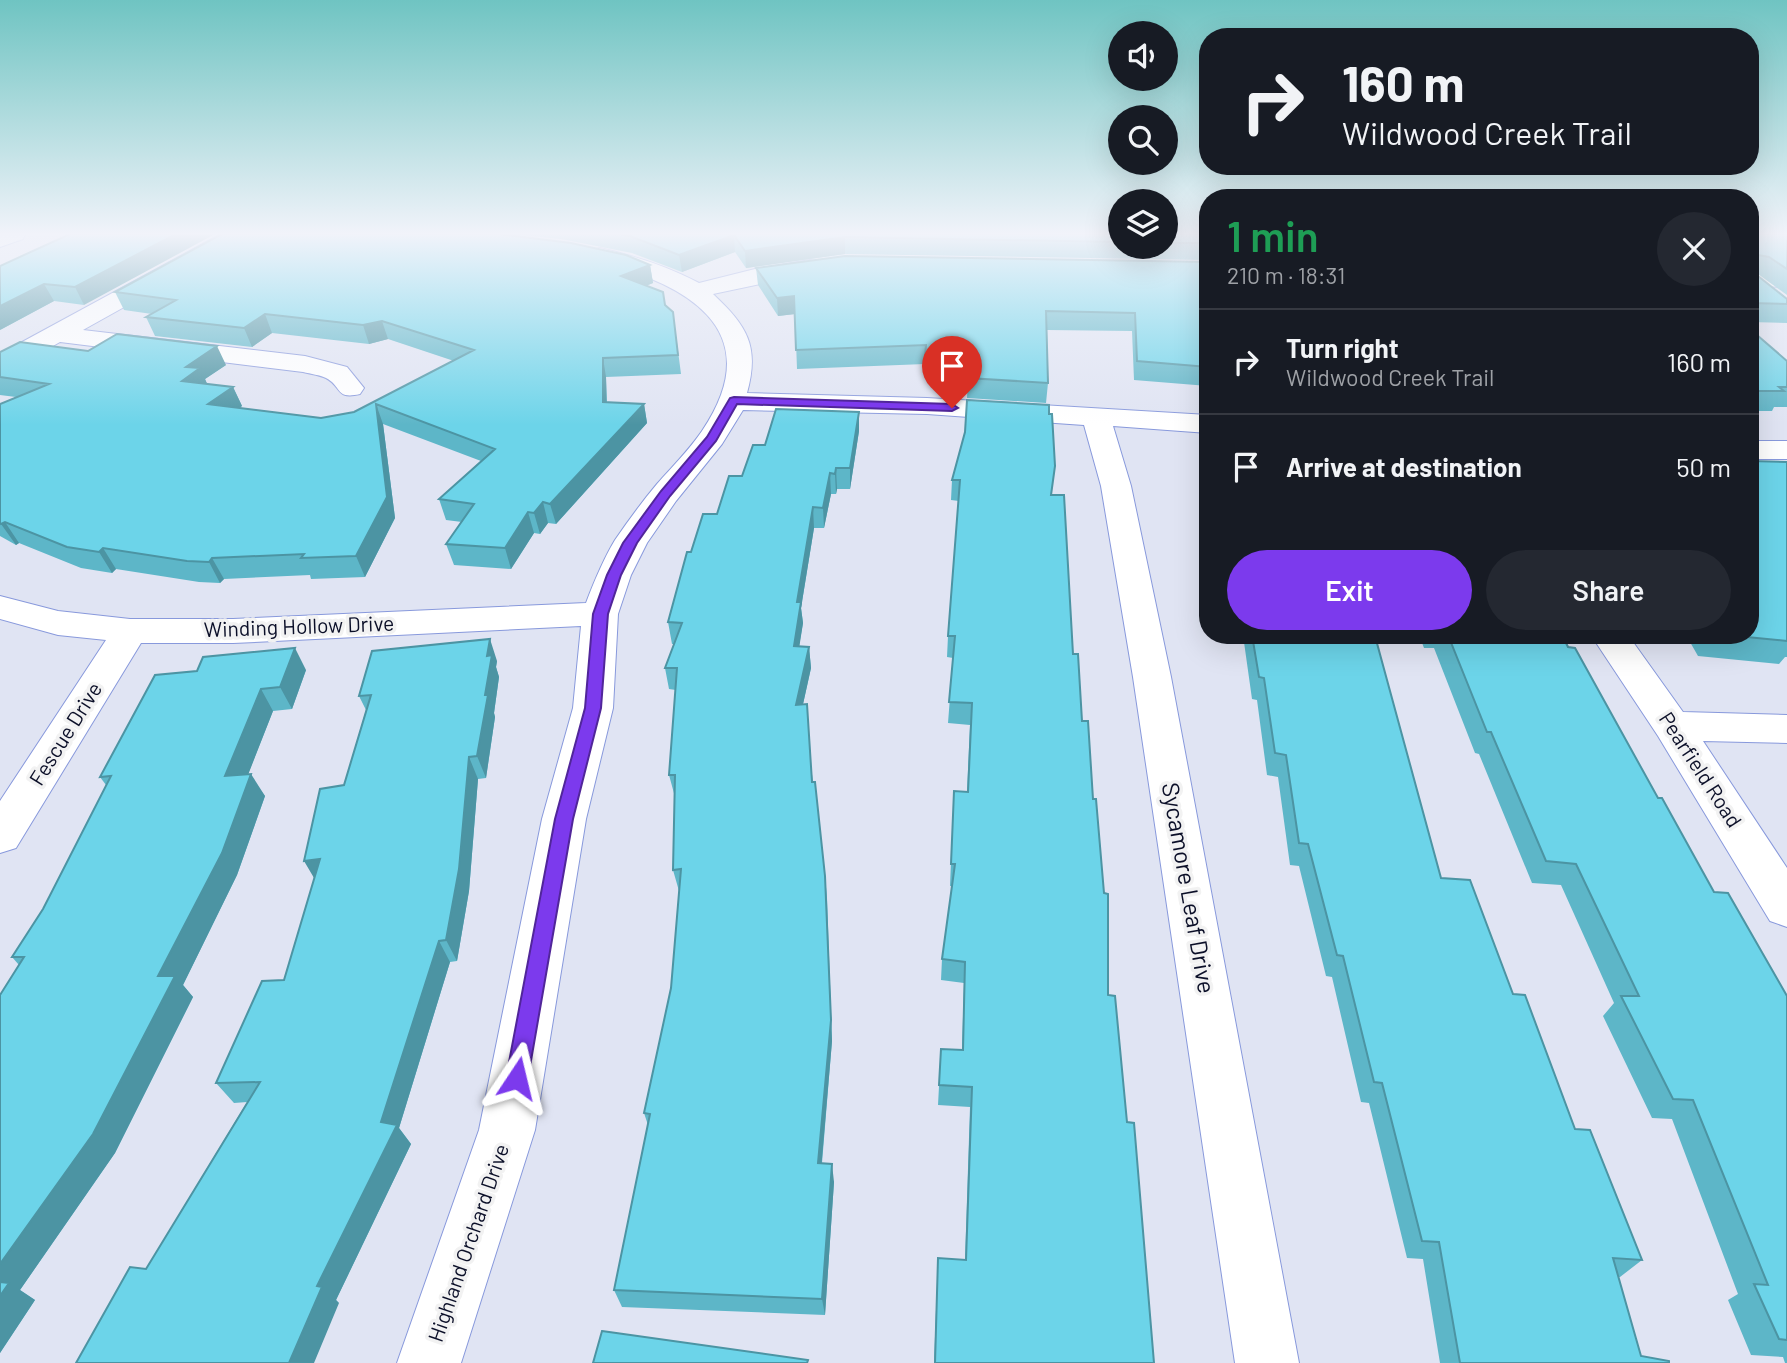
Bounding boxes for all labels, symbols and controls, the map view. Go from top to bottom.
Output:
map controls [1108,21,1178,259]
button: sound [1108,21,1178,91]
text: 160 m [1342,53,1464,112]
icon: right [1227,56,1318,147]
button: search [1108,105,1178,175]
text: Wildwood Creek Trail [1342,113,1632,151]
button: layers [1108,189,1178,259]
text: 1 min [1227,210,1319,260]
button: close [1657,212,1731,286]
text: 210 m · 18:31 [1227,261,1345,289]
text: Turn right [1286,332,1399,363]
pin [922,336,982,408]
icon: right [1227,343,1265,381]
text: 160 m [1667,346,1731,377]
icon: arrive [933,347,971,385]
text: Wildwood Creek Trail [1286,363,1494,391]
icon: arrive [1227,448,1265,486]
text: Arrive at destination [1286,451,1522,482]
text: 50 m [1676,451,1731,482]
button: Exit [1227,550,1472,630]
button: Share [1486,550,1731,630]
street label: Winding Hollow Drive [203,610,395,641]
street label: Fescue Drive [23,677,106,789]
street label: Pearfield Road [1655,707,1748,832]
street label: Sycamore Leaf Drive [1157,780,1222,995]
position arrow [480,1041,554,1115]
street label: Highland Orchard Drive [422,1140,513,1345]

